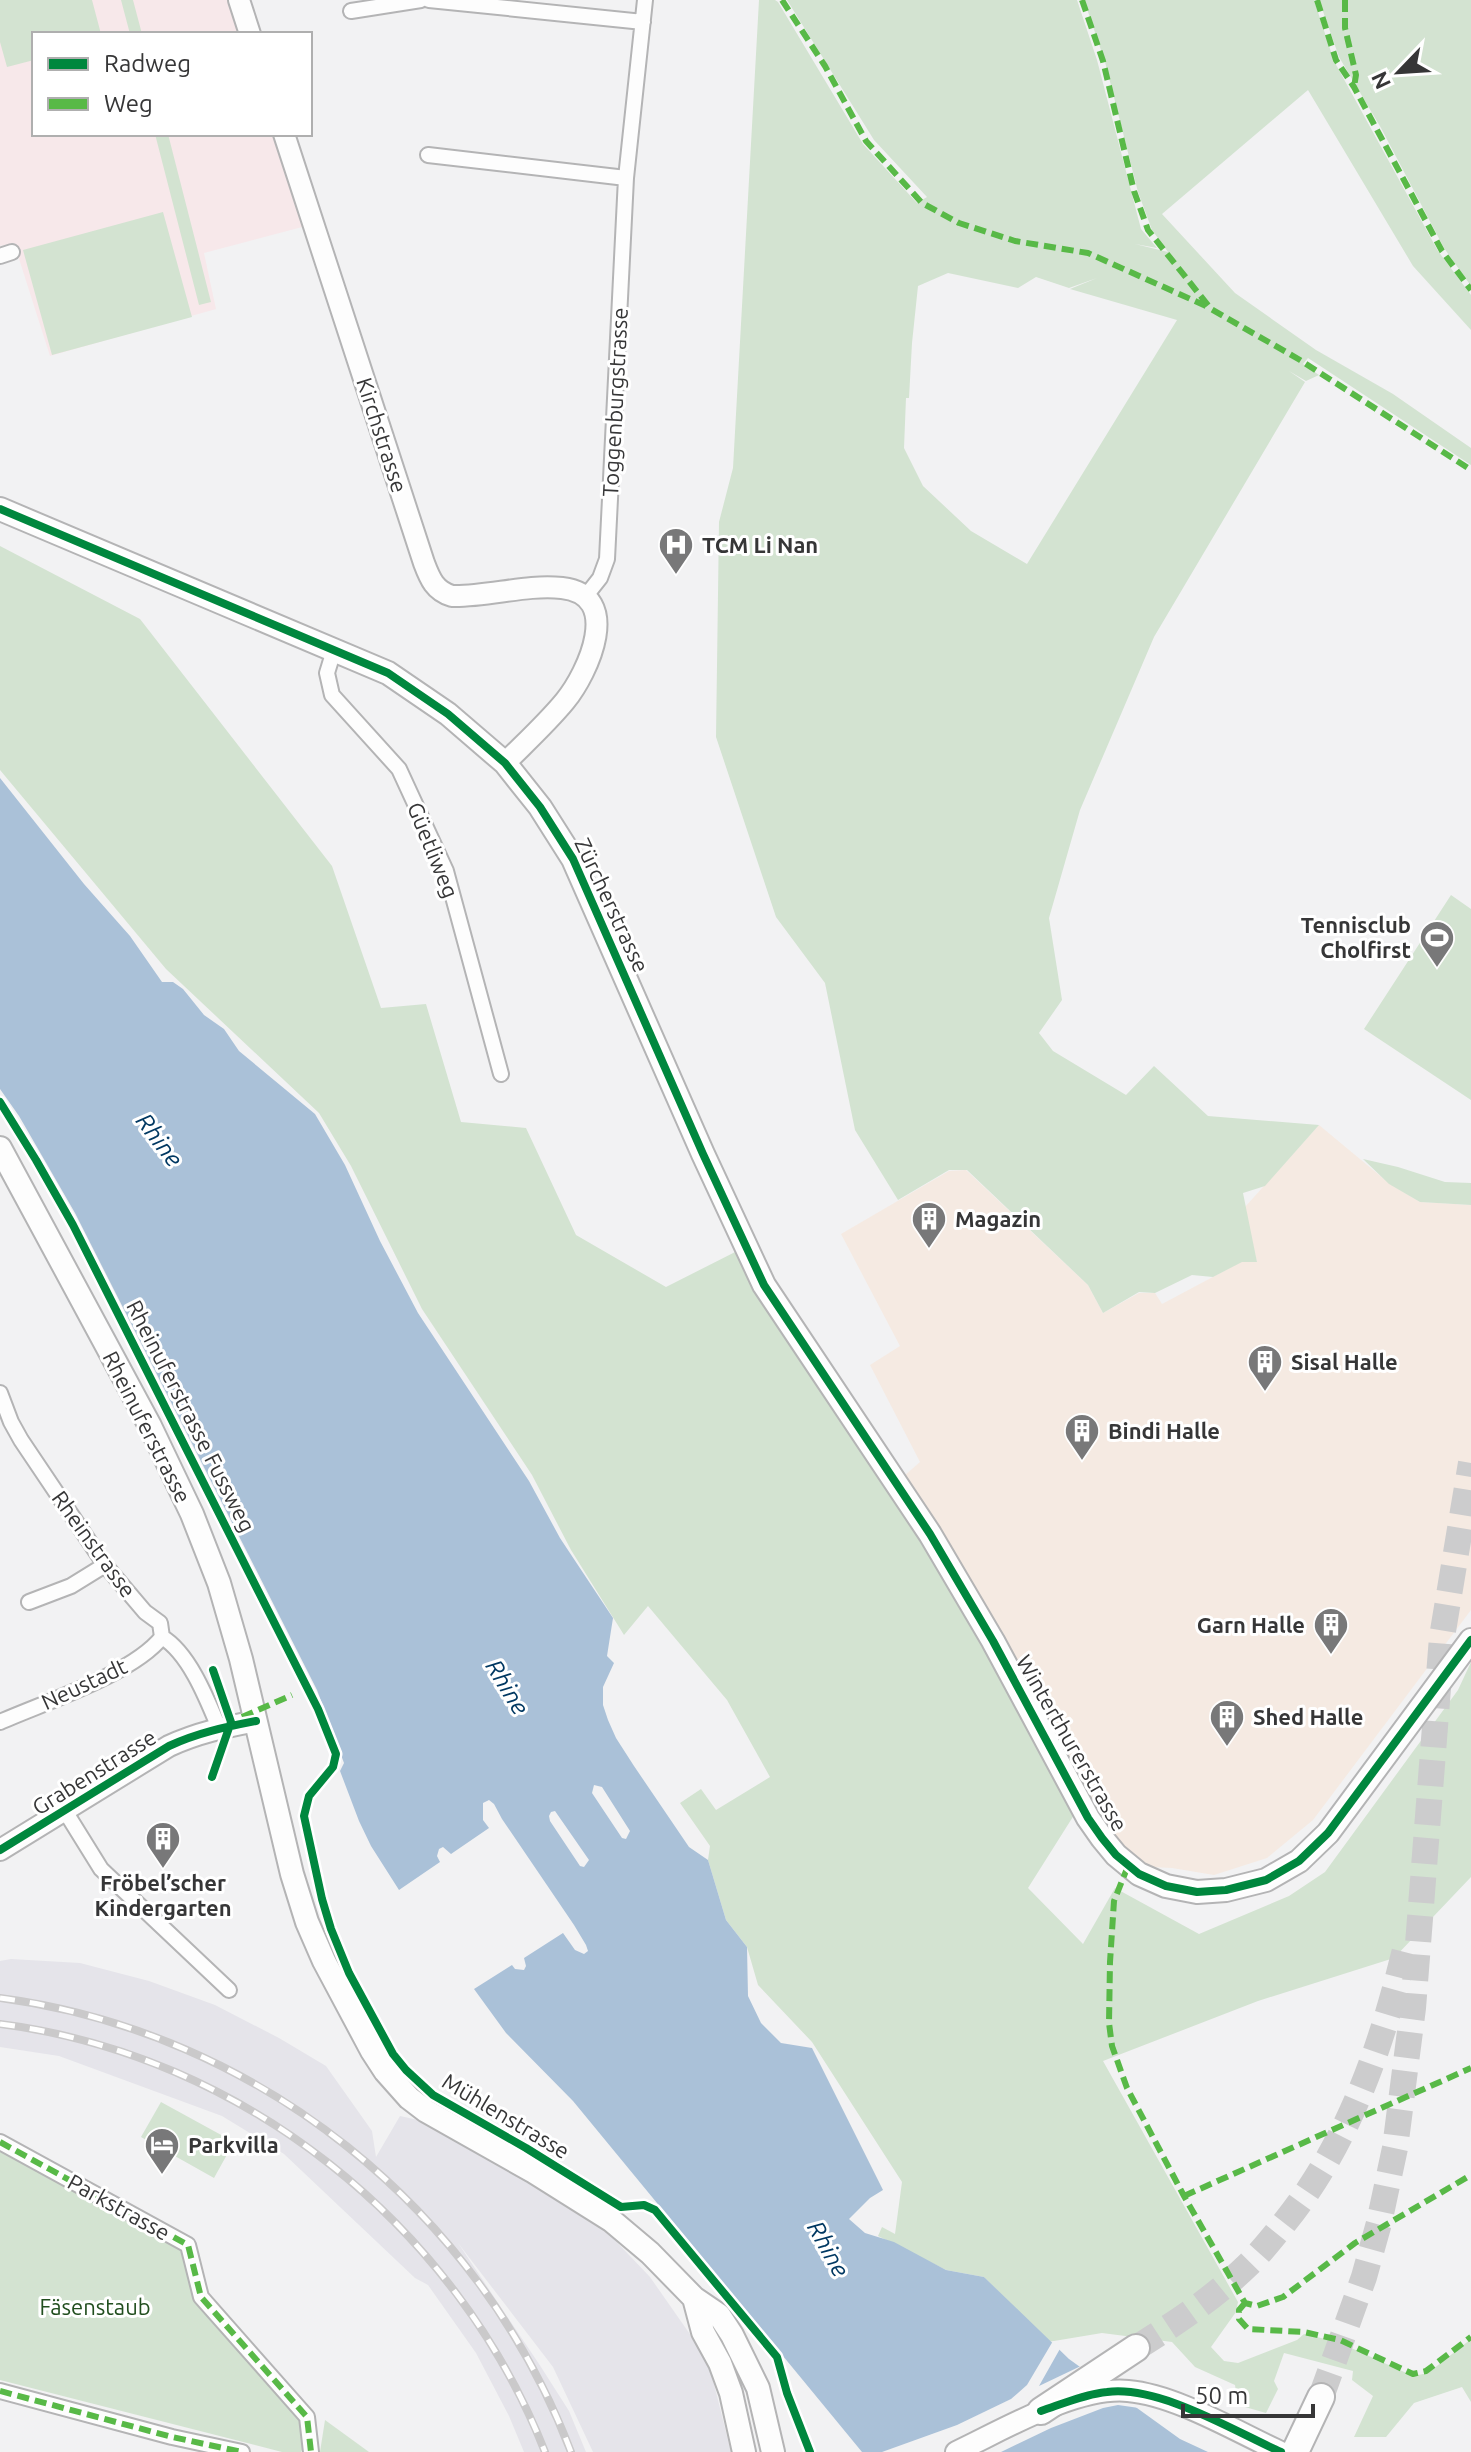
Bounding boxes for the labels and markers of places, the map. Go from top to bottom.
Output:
hospital icon: TCM Li Nan [657,526,695,576]
place label: TCM Li Nan [702,532,818,557]
place label: Tennisclub Cholfirst [1301,912,1411,962]
sports icon: Tennisclub Cholfirst [1418,919,1456,969]
building icon: Magazin [910,1200,948,1250]
place label: Magazin [955,1206,1041,1231]
building icon: Sisal Halle [1246,1343,1284,1393]
place label: Sisal Halle [1291,1349,1398,1374]
building icon: Bindi Halle [1063,1412,1101,1462]
place label: Bindi Halle [1108,1418,1220,1443]
building icon: Garn Halle [1312,1606,1350,1656]
place label: Garn Halle [1197,1612,1305,1637]
building icon: Shed Halle [1208,1698,1246,1748]
place label: Shed Halle [1253,1704,1363,1729]
building icon: Fröbel’scher Kindergarten [144,1820,182,1870]
place label: Fröbel’scher Kindergarten [94,1870,232,1920]
hotel icon: Parkvilla [143,2126,181,2176]
place label: Parkvilla [188,2132,279,2157]

